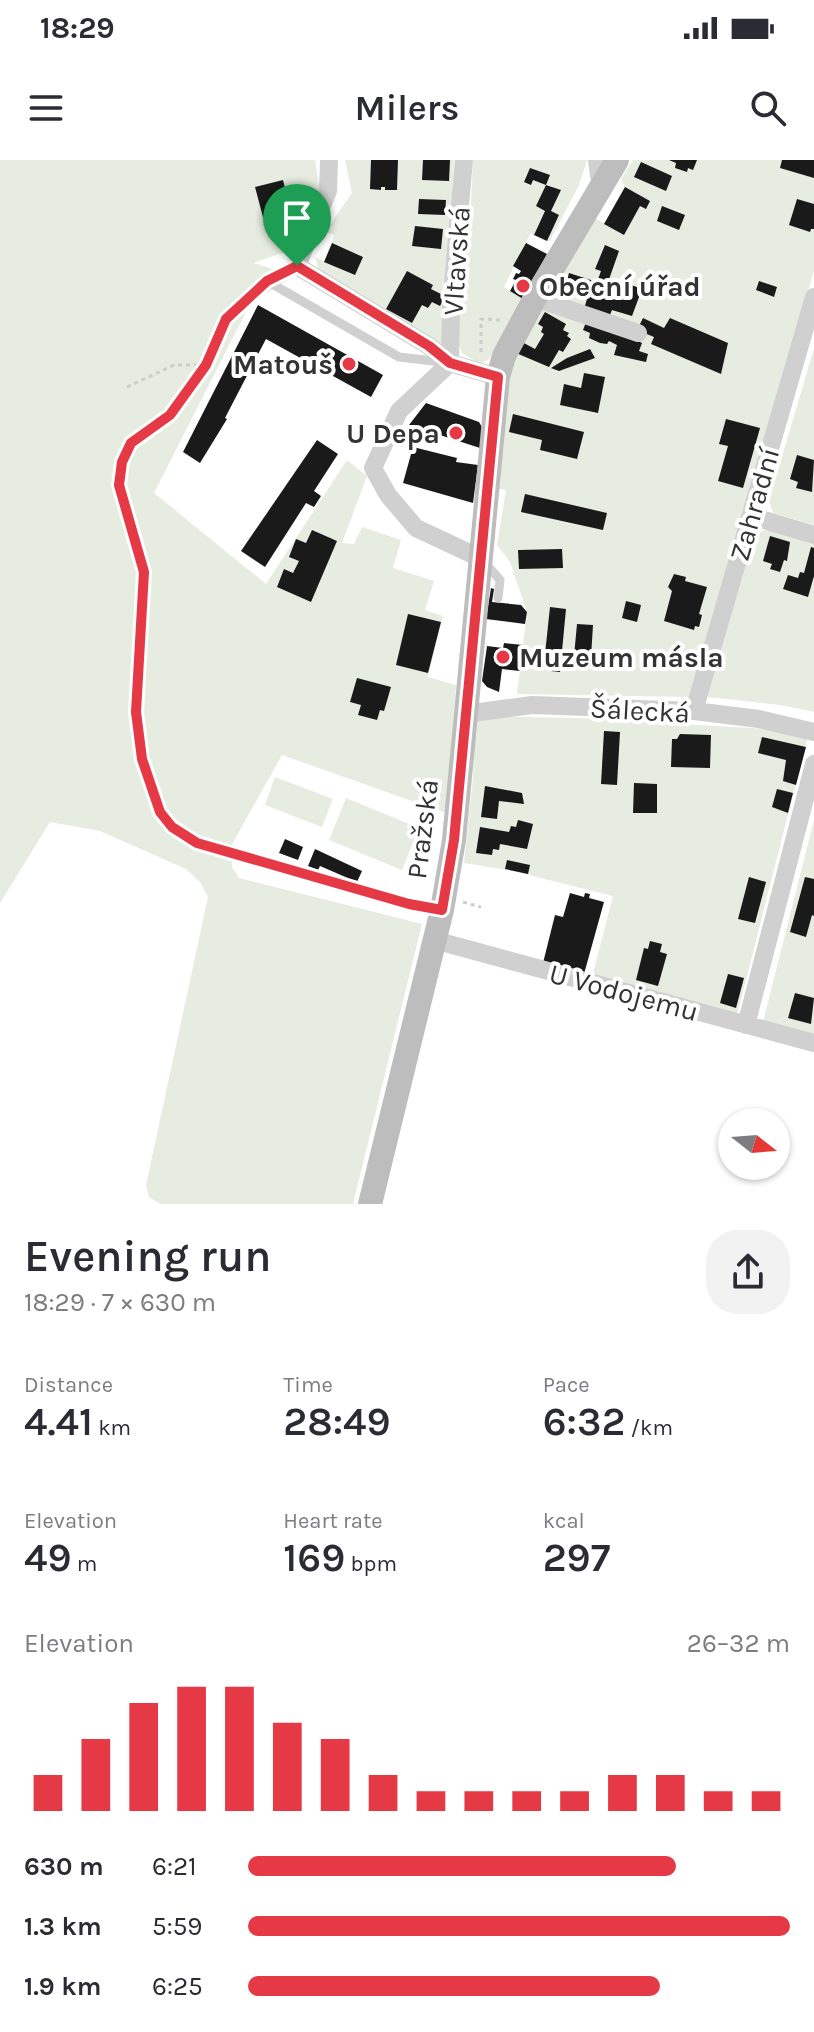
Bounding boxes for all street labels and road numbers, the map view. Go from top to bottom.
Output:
street label: Vltavská [436,205,477,317]
street label: Zahradní [723,443,787,565]
street label: Šálecká [589,691,691,730]
street label: Pražská [400,777,445,881]
street label: U Vodojemu [546,957,702,1028]

